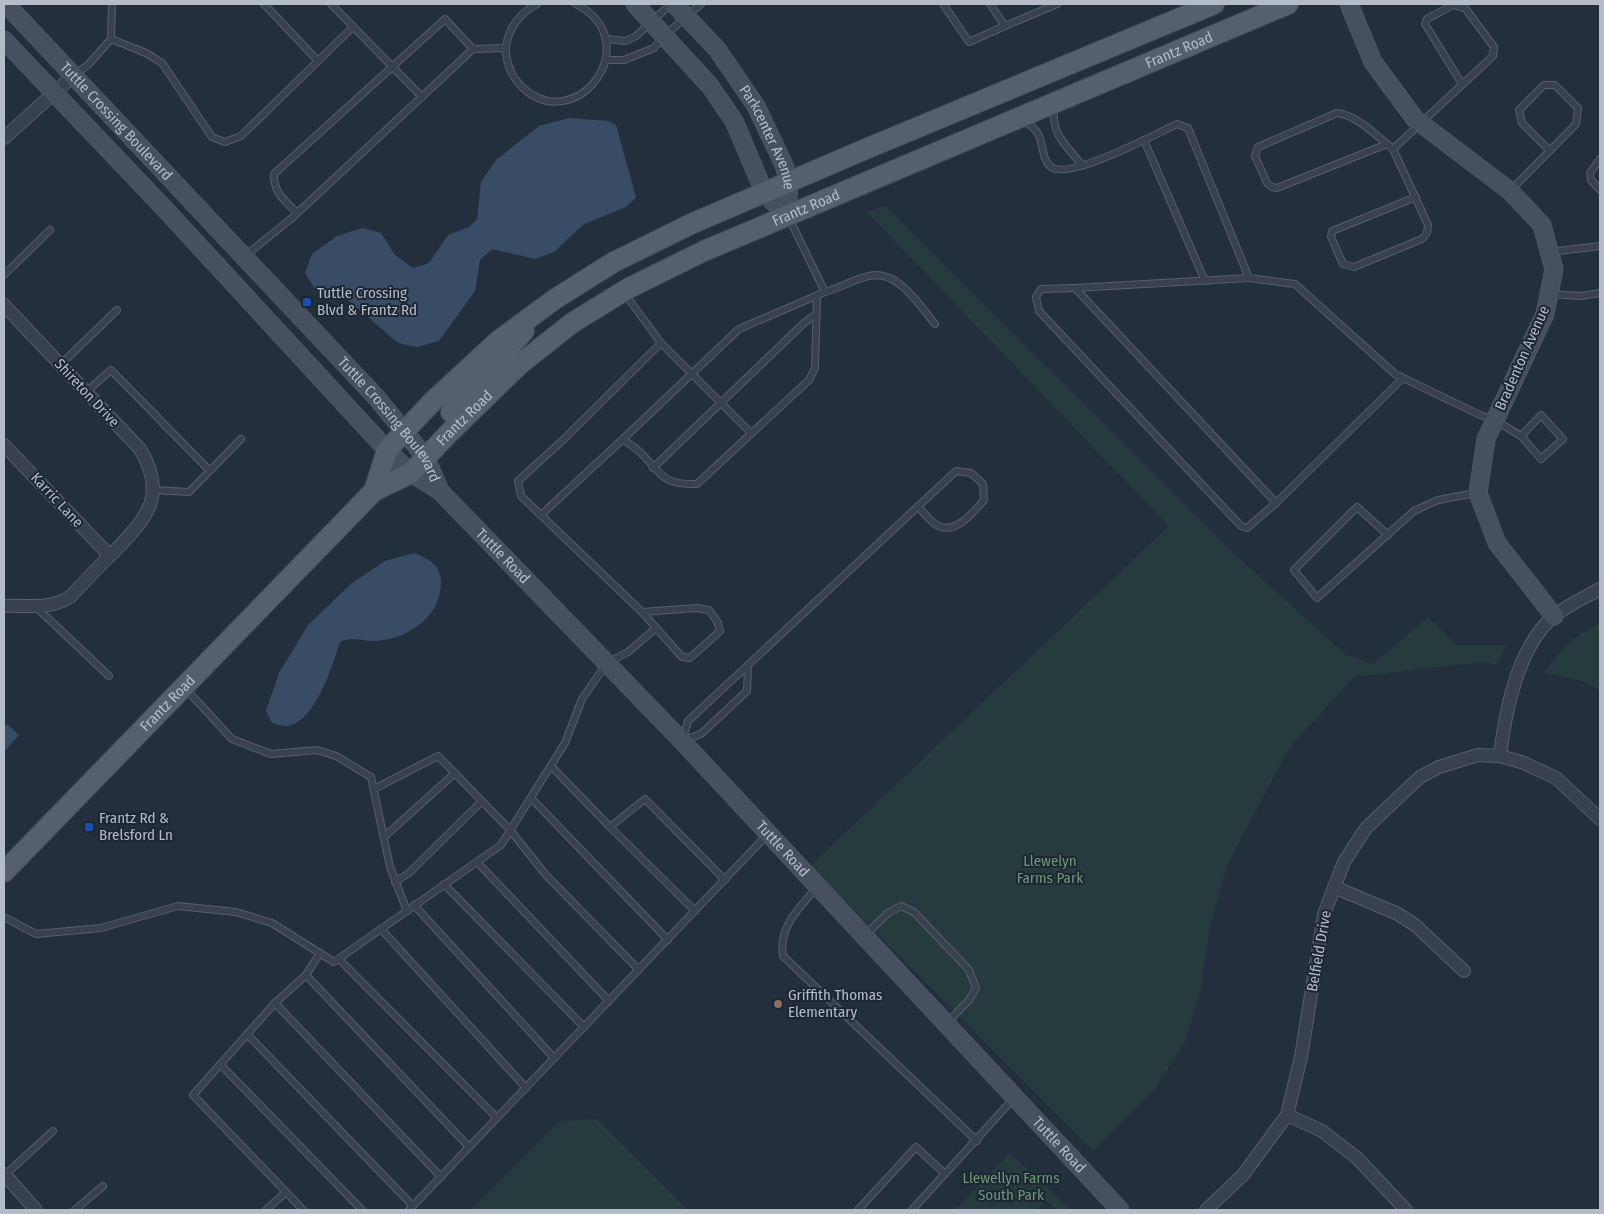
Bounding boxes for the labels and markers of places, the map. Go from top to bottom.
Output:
place label: Tuttle Crossing Blvd & Frantz Rd [317,284,417,319]
marker: Tuttle Crossing Blvd & Frantz Rd [301,296,313,308]
place label: Frantz Rd & Brelsford Ln [99,809,173,844]
marker: Frantz Rd & Brelsford Ln [83,821,95,833]
place label: Griffith Thomas Elementary [788,986,882,1021]
marker: Griffith Thomas Elementary [772,998,784,1010]

